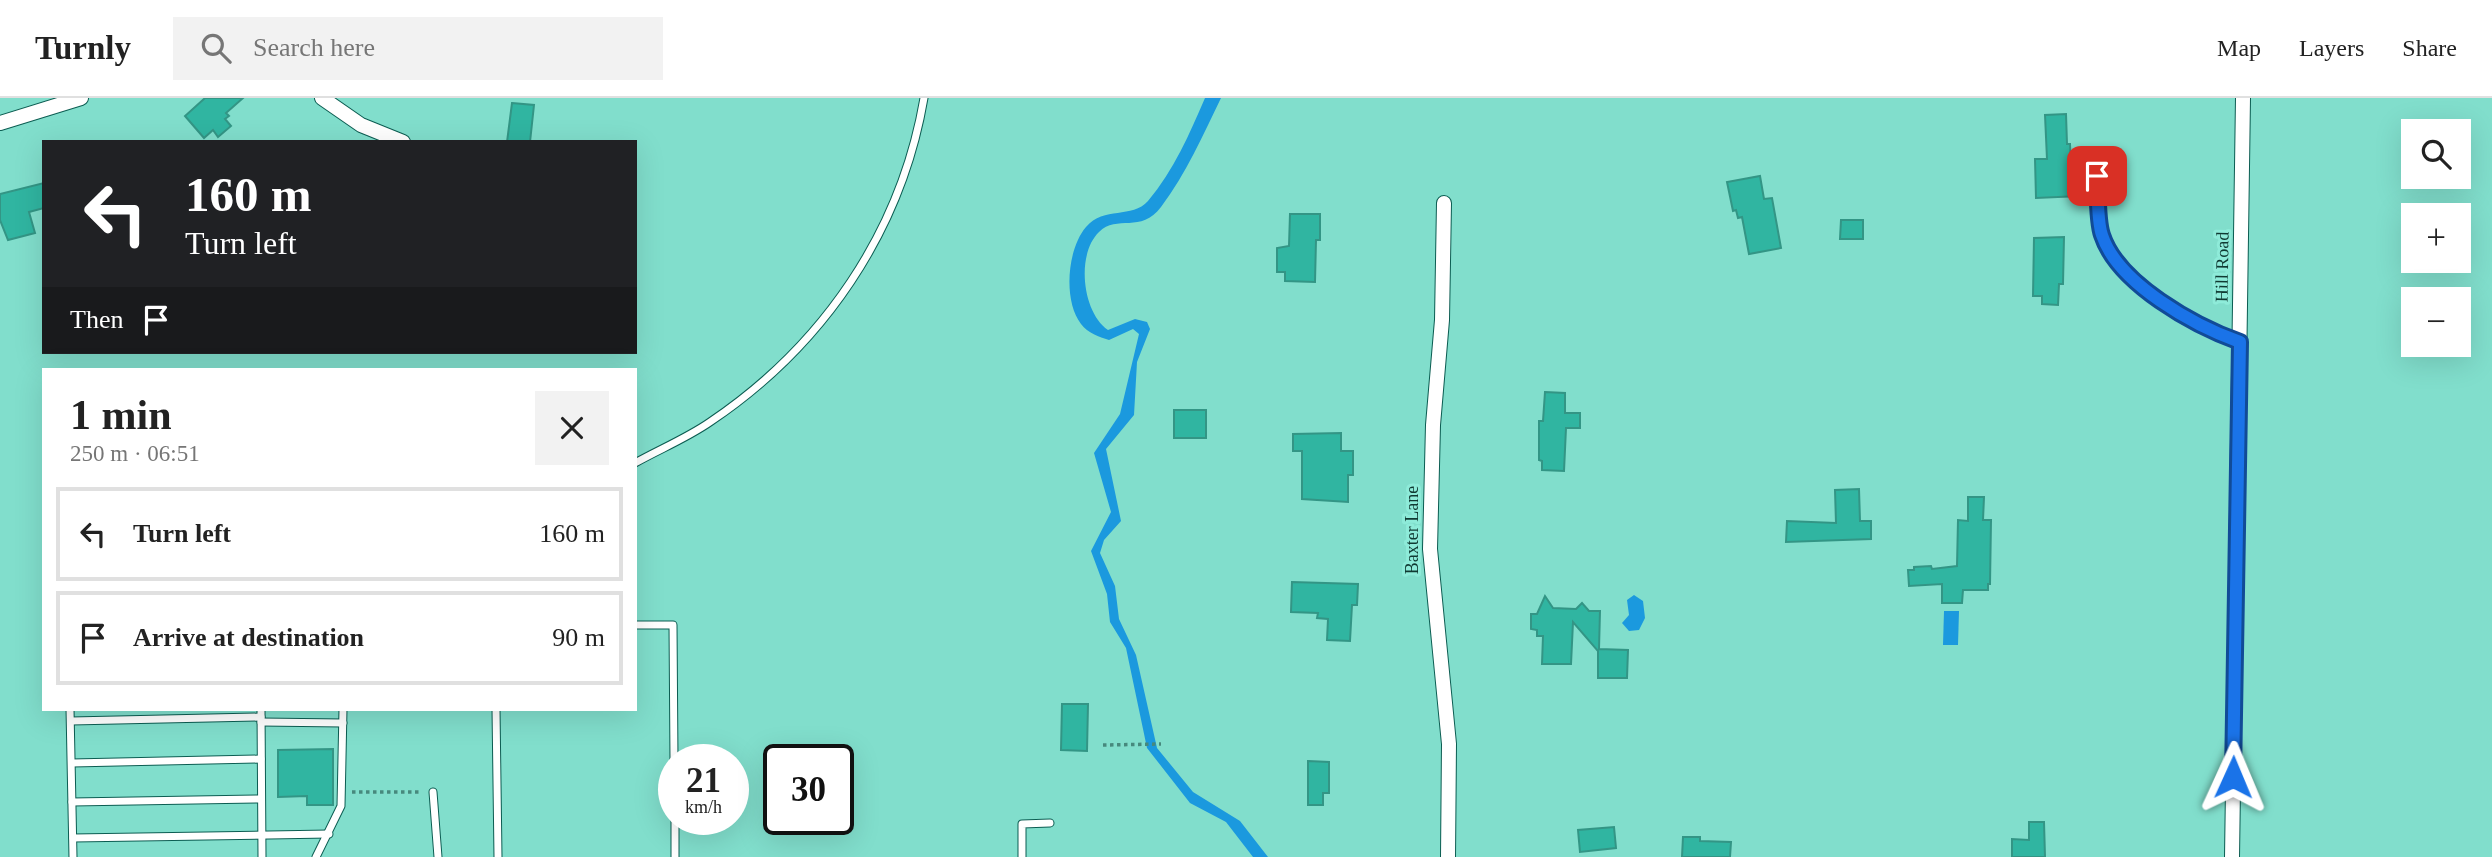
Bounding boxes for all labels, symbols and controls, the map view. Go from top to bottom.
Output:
search box [173,17,663,80]
icon: search [197,29,235,67]
text: Turnly [35,30,131,66]
text: Search here [253,33,375,62]
text: Map [2217,35,2261,61]
text: Layers [2299,35,2364,61]
text: Share [2402,35,2457,61]
map controls [2401,119,2471,357]
button: search [2401,119,2471,189]
pin [2067,146,2127,206]
icon: arrive [2078,157,2116,195]
text: 160 m [185,167,312,222]
icon: left [70,168,161,259]
button: + [2401,203,2471,273]
text: Turn left [185,225,297,261]
street label: Hill Road [2211,232,2233,302]
button: − [2401,287,2471,357]
icon: arrive [137,301,175,339]
text: Then [70,305,123,334]
button: close [535,391,609,465]
text: 1 min [70,392,172,438]
text: 250 m · 06:51 [70,441,200,466]
street label: Baxter Lane [1402,486,1422,574]
icon: left [74,515,112,553]
text: Turn left [133,519,231,548]
text: 160 m [539,519,605,548]
icon: arrive [74,619,112,657]
text: Arrive at destination [133,623,364,652]
text: 90 m [552,623,605,652]
position arrow [2196,740,2270,814]
speed limit sign: 30 [763,744,854,835]
text: 21 [686,761,721,800]
text: km/h [685,797,722,817]

